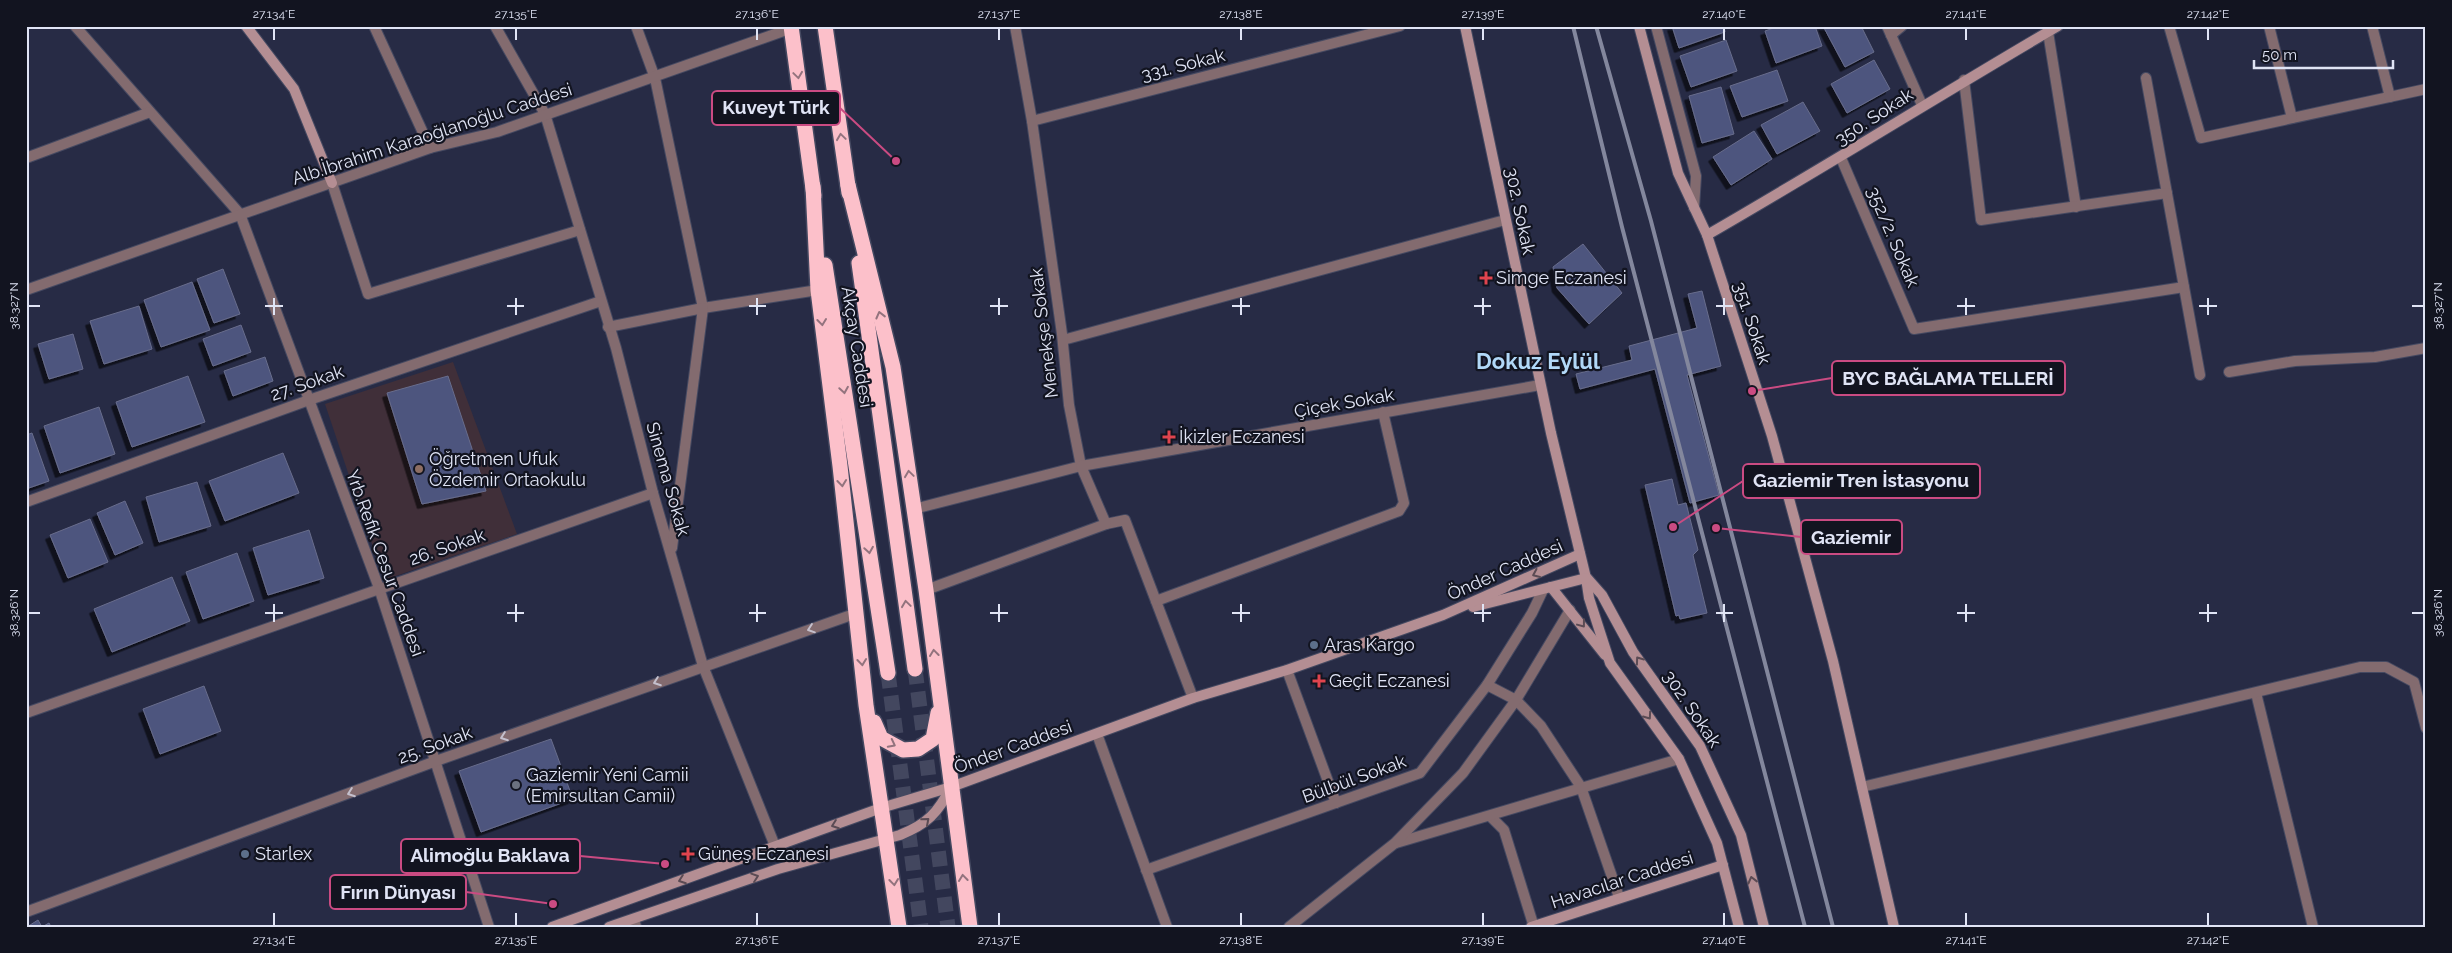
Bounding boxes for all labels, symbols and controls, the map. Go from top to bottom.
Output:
text: 27.134°E [253,7,295,21]
text: 27.135°E [495,7,537,21]
text: 27.136°E [735,7,779,21]
text: 27.137°E [978,7,1020,21]
text: 27.138°E [1219,7,1263,21]
text: 27.139°E [1462,7,1504,21]
text: 27.140°E [1702,7,1746,21]
text: 27.141°E [1945,7,1987,21]
text: 27.142°E [2187,7,2229,21]
scale bar [2254,38,2393,70]
street label: 331. Sokak [1139,44,1227,85]
text: 50 m [2262,46,2297,64]
one-way arrow [792,71,803,79]
street label: Alb.İbrahim Karaoğlanoğlu Caddesi [289,78,574,189]
street label: 350. Sokak [1831,83,1917,150]
callout: Kuveyt Türk [712,91,840,125]
text: Kuveyt Türk [722,96,830,118]
one-way arrow [836,132,847,140]
street label: 302. Sokak [1501,165,1540,257]
street label: 352/2. Sokak [1863,183,1924,291]
street label: Menekşe Sokak [1025,266,1062,399]
place label: Simge Eczanesi [1496,267,1627,288]
marker: Simge Eczanesi [1480,272,1492,284]
street label: 351. Sokak [1729,279,1776,367]
text: 38.327°N [7,282,21,330]
text: 38.327°N [2431,282,2445,330]
street label: Akçay Caddesi [838,285,877,409]
one-way arrow [876,311,886,319]
one-way arrow [816,318,827,326]
district label: Dokuz Eylül [1476,348,1601,374]
street label: 27. Sokak [267,360,347,405]
callout: BYC BAĞLAMA TELLERİ [1832,361,2065,395]
text: BYC BAĞLAMA TELLERİ [1842,367,2054,389]
street label: Çiçek Sokak [1292,383,1396,422]
one-way arrow [839,385,849,394]
street label: Sinema Sokak [642,420,695,539]
place label: İkizler Eczanesi [1179,426,1305,447]
marker: İkizler Eczanesi [1163,431,1175,443]
place label: Öğretmen Ufuk Özdemir Ortaokulu [429,448,586,490]
marker: Öğretmen Ufuk Özdemir Ortaokulu [413,463,425,475]
callout: Gaziemir Tren İstasyonu [1743,464,1980,498]
street label: Yrb.Refik Cesur Caddesi [342,467,429,659]
text: Gaziemir Tren İstasyonu [1753,469,1969,491]
one-way arrow [904,470,915,478]
one-way arrow [836,479,847,487]
callout: Gaziemir [1801,520,1902,554]
street label: 26. Sokak [406,524,488,569]
text: Gaziemir [1811,526,1892,548]
street label: Önder Caddesi [1444,535,1566,604]
one-way arrow [863,547,874,555]
one-way arrow [1532,568,1541,579]
text: 38.326°N [7,589,21,637]
text: 38.326°N [2431,589,2445,637]
one-way arrow [901,599,911,608]
one-way arrow [1576,618,1584,627]
one-way arrow [807,623,815,633]
place label: Aras Kargo [1324,634,1415,655]
marker: Aras Kargo [1308,639,1320,651]
one-way arrow [929,648,940,656]
one-way arrow [1635,656,1645,665]
one-way arrow [856,658,867,666]
street label: 302. Sokak [1659,666,1726,752]
place label: Geçit Eczanesi [1329,670,1450,691]
marker: Geçit Eczanesi [1313,675,1325,687]
one-way arrow [653,677,662,687]
one-way arrow [1642,710,1651,719]
street label: Önder Caddesi [951,715,1075,778]
street label: 25. Sokak [395,721,475,768]
one-way arrow [500,731,509,741]
one-way arrow [886,738,895,748]
street label: Bülbül Sokak [1299,750,1409,807]
place label: Gaziemir Yeni Camii (Emirsultan Camii) [526,764,689,806]
marker: Gaziemir Yeni Camii (Emirsultan Camii) [510,779,522,791]
one-way arrow [347,787,356,797]
one-way arrow [921,818,930,827]
one-way arrow [832,819,840,829]
callout: Alimoğlu Baklava [401,839,580,873]
place label: Starlex [255,843,312,864]
place label: Güneş Eczanesi [698,843,829,864]
text: Alimoğlu Baklava [410,844,570,866]
street label: Havacılar Caddesi [1548,847,1696,912]
marker: Starlex [239,848,251,860]
marker: Güneş Eczanesi [682,848,694,860]
one-way arrow [750,873,758,883]
one-way arrow [679,874,687,884]
one-way arrow [958,874,969,882]
callout: Fırın Dünyası [330,875,466,909]
one-way arrow [1748,876,1758,884]
one-way arrow [888,878,898,887]
text: Fırın Dünyası [340,881,456,903]
text: 27.134°E [253,933,295,947]
text: 27.135°E [495,933,537,947]
text: 27.136°E [735,933,779,947]
text: 27.137°E [978,933,1020,947]
text: 27.138°E [1219,933,1263,947]
text: 27.139°E [1462,933,1504,947]
text: 27.140°E [1702,933,1746,947]
text: 27.141°E [1945,933,1987,947]
text: 27.142°E [2187,933,2229,947]

